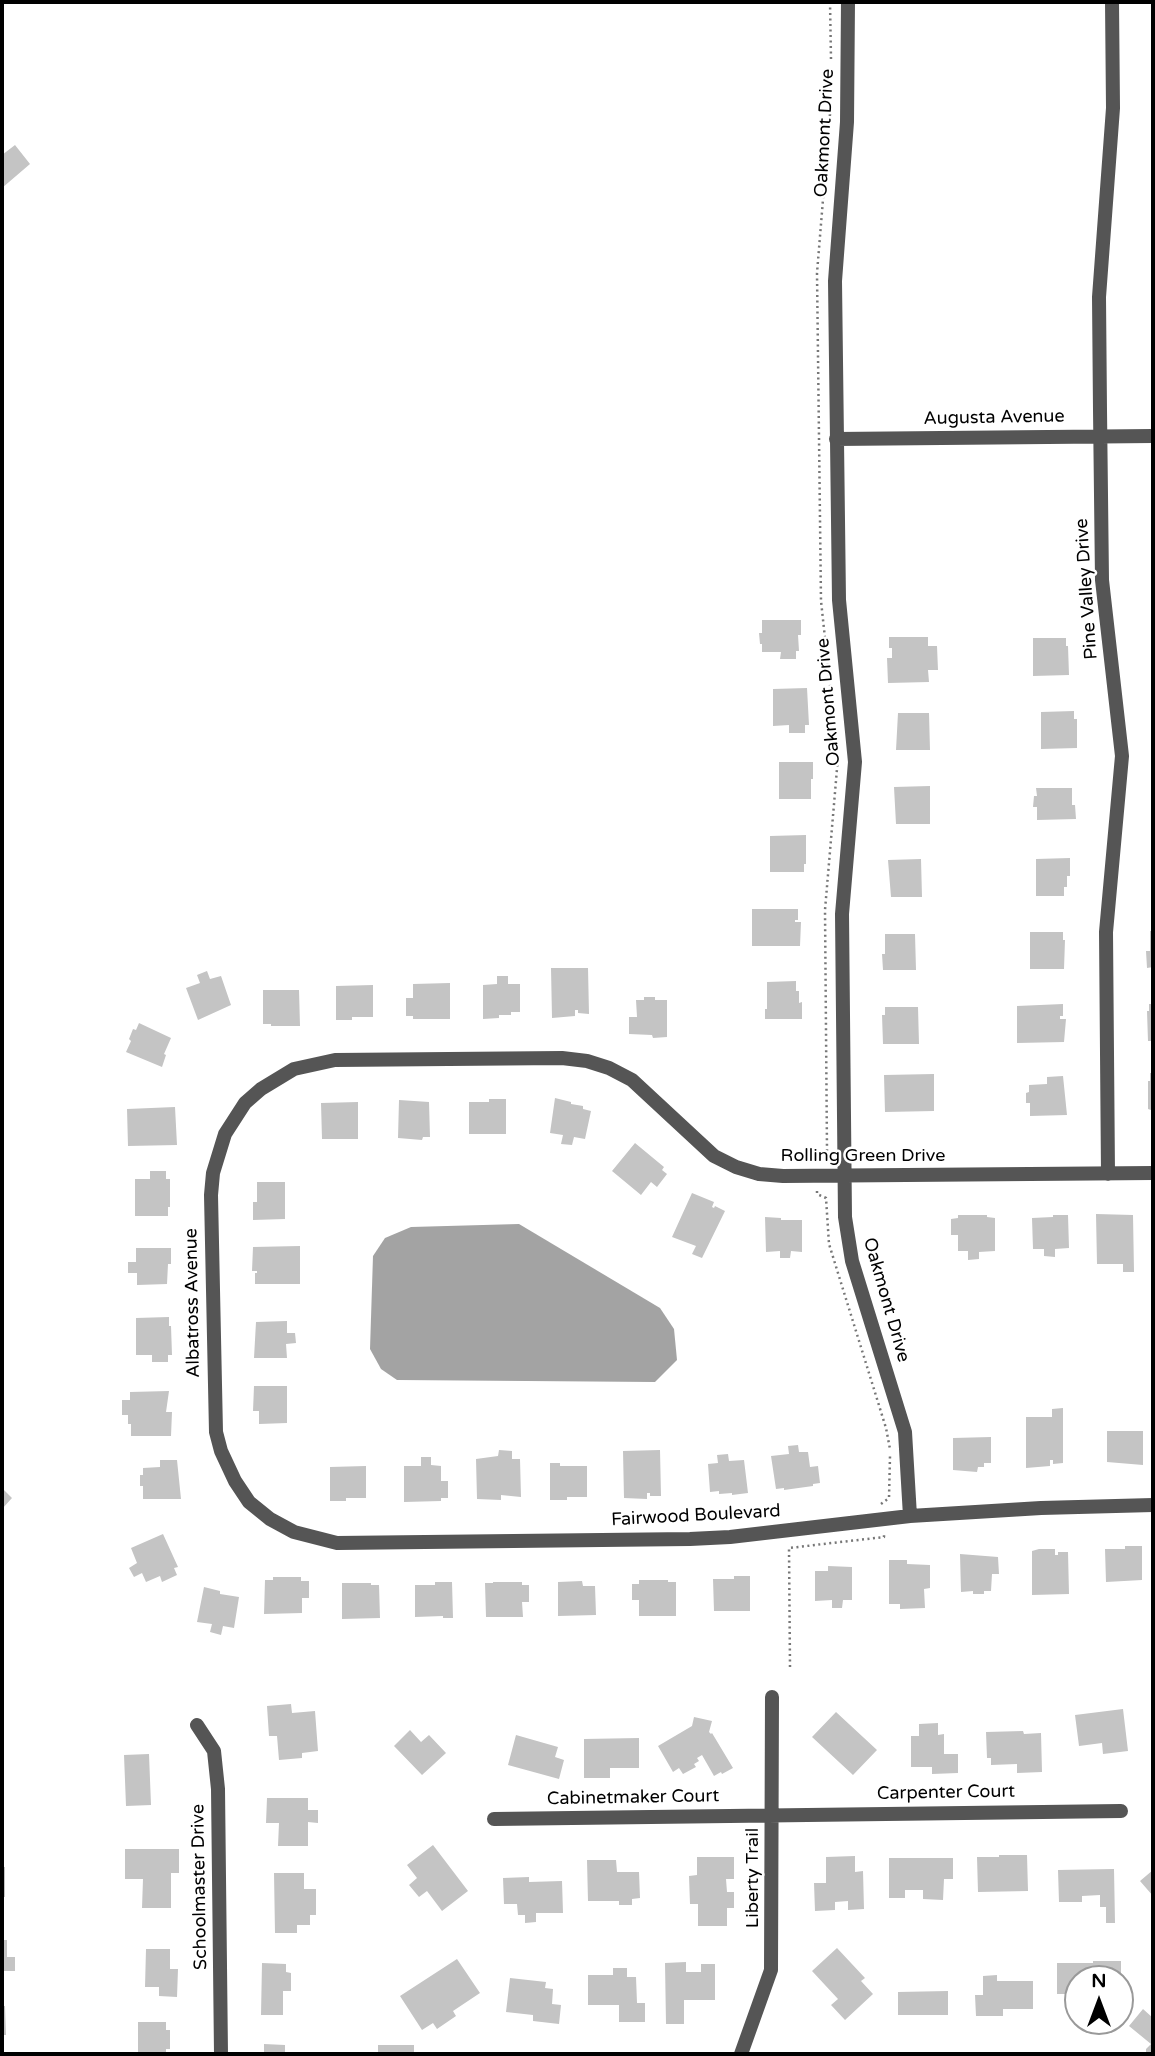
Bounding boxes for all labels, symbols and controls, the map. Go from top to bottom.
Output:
street label: Oakmont Drive [811,68,839,198]
street label: Augusta Avenue [923,406,1065,430]
street label: Pine Valley Drive [1071,518,1103,660]
street label: Oakmont Drive [813,637,845,767]
street label: Rolling Green Drive [781,1145,945,1167]
street label: Albatross Avenue [181,1228,205,1378]
street label: Oakmont Drive [858,1235,914,1365]
street label: Fairwood Boulevard [611,1501,781,1531]
street label: Carpenter Court [877,1781,1015,1805]
street label: Cabinetmaker Court [547,1786,719,1810]
street label: Schoolmaster Drive [188,1804,212,1970]
street label: Liberty Trail [742,1828,764,1928]
north arrow [1064,1965,1134,2035]
text: N [1091,1970,1107,1992]

